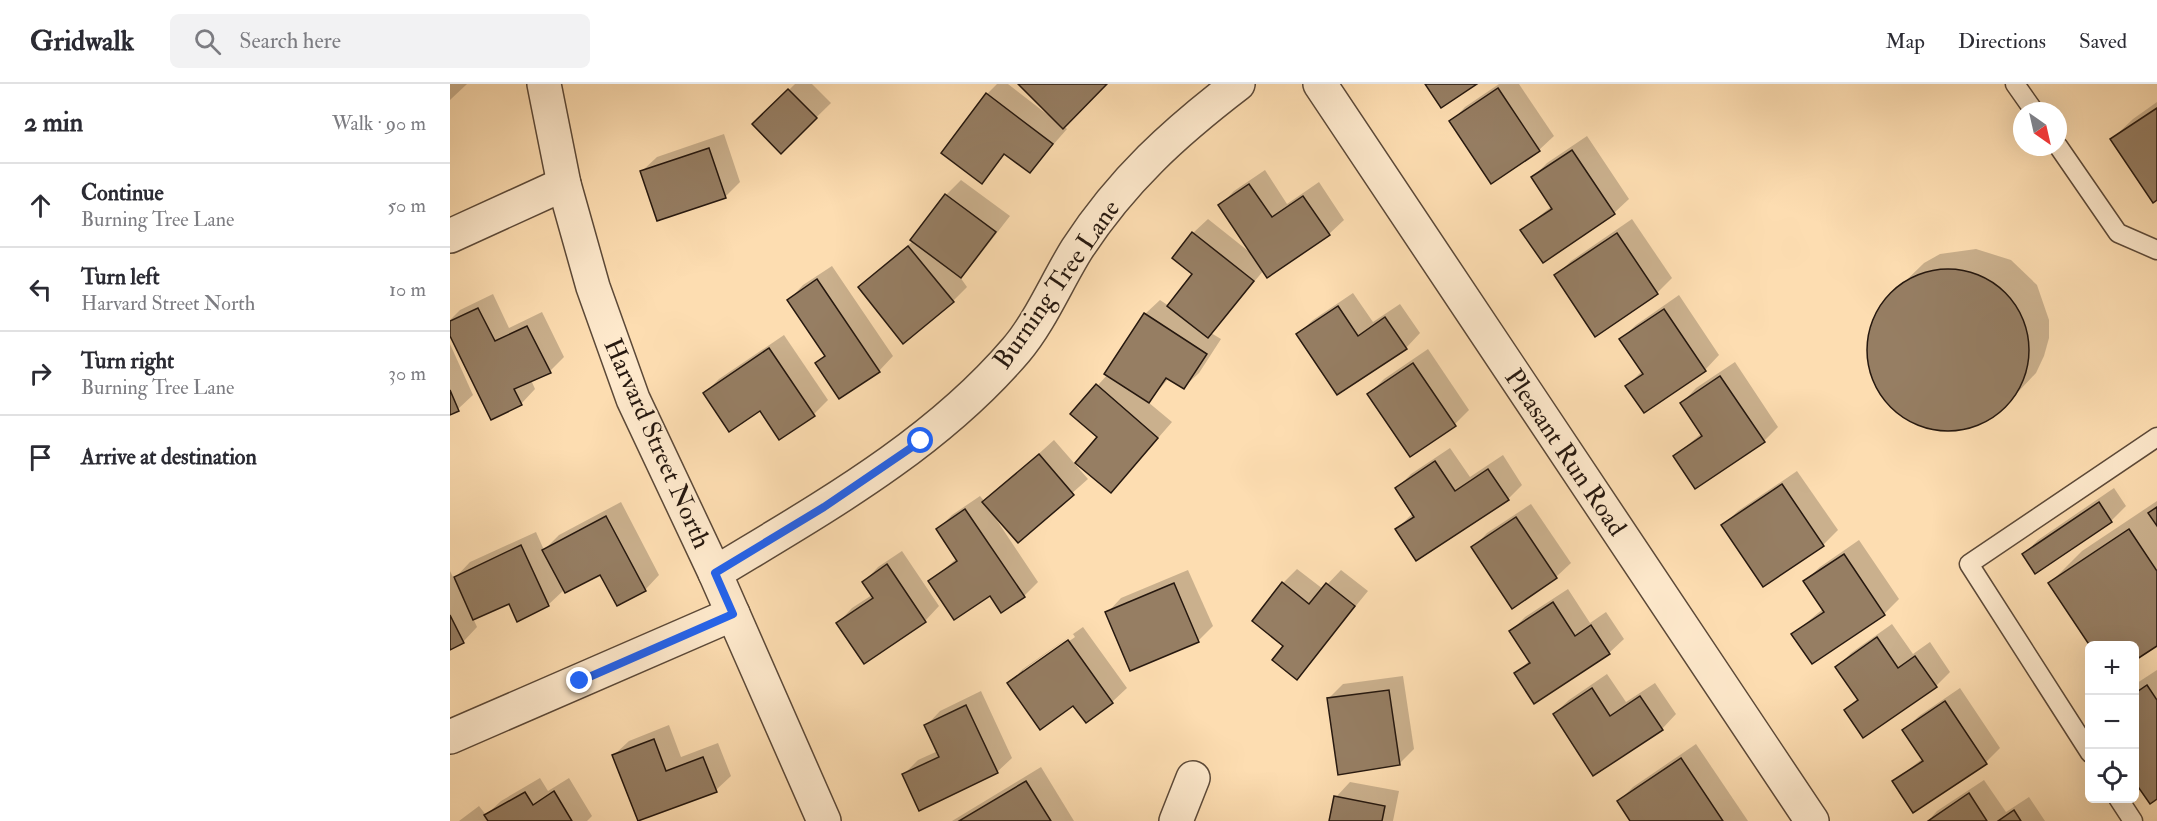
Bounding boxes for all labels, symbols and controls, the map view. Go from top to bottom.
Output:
search box [170,14,590,68]
text: Gridwalk [30,24,134,59]
icon: search [191,25,224,58]
text: Search here [239,27,341,55]
text: Map [1885,28,1925,55]
text: Directions [1958,28,2046,55]
text: Saved [2079,28,2127,55]
north arrow [2013,102,2067,156]
text: 2 min [24,107,83,139]
text: Walk · 90 m [332,111,426,136]
text: Continue [81,179,164,207]
icon: ahead [24,189,57,222]
text: 50 m [387,193,426,218]
street label: Burning Tree Lane [987,194,1127,375]
text: Burning Tree Lane [81,207,234,232]
text: Turn left [81,263,160,291]
icon: left [24,273,57,306]
text: 10 m [389,277,426,302]
text: Harvard Street North [81,291,255,316]
street label: Harvard Street North [596,333,718,554]
text: Turn right [81,347,174,375]
icon: right [24,357,57,390]
text: 30 m [388,361,426,386]
street label: Pleasant Run Road [1497,363,1633,543]
text: Burning Tree Lane [81,375,234,400]
route start [907,427,933,453]
icon: arrive [24,441,57,474]
text: Arrive at destination [81,443,257,471]
map controls [2085,641,2139,803]
button: + [2085,641,2139,695]
route end [566,667,592,693]
button: − [2085,695,2139,749]
button: locate [2085,749,2139,803]

